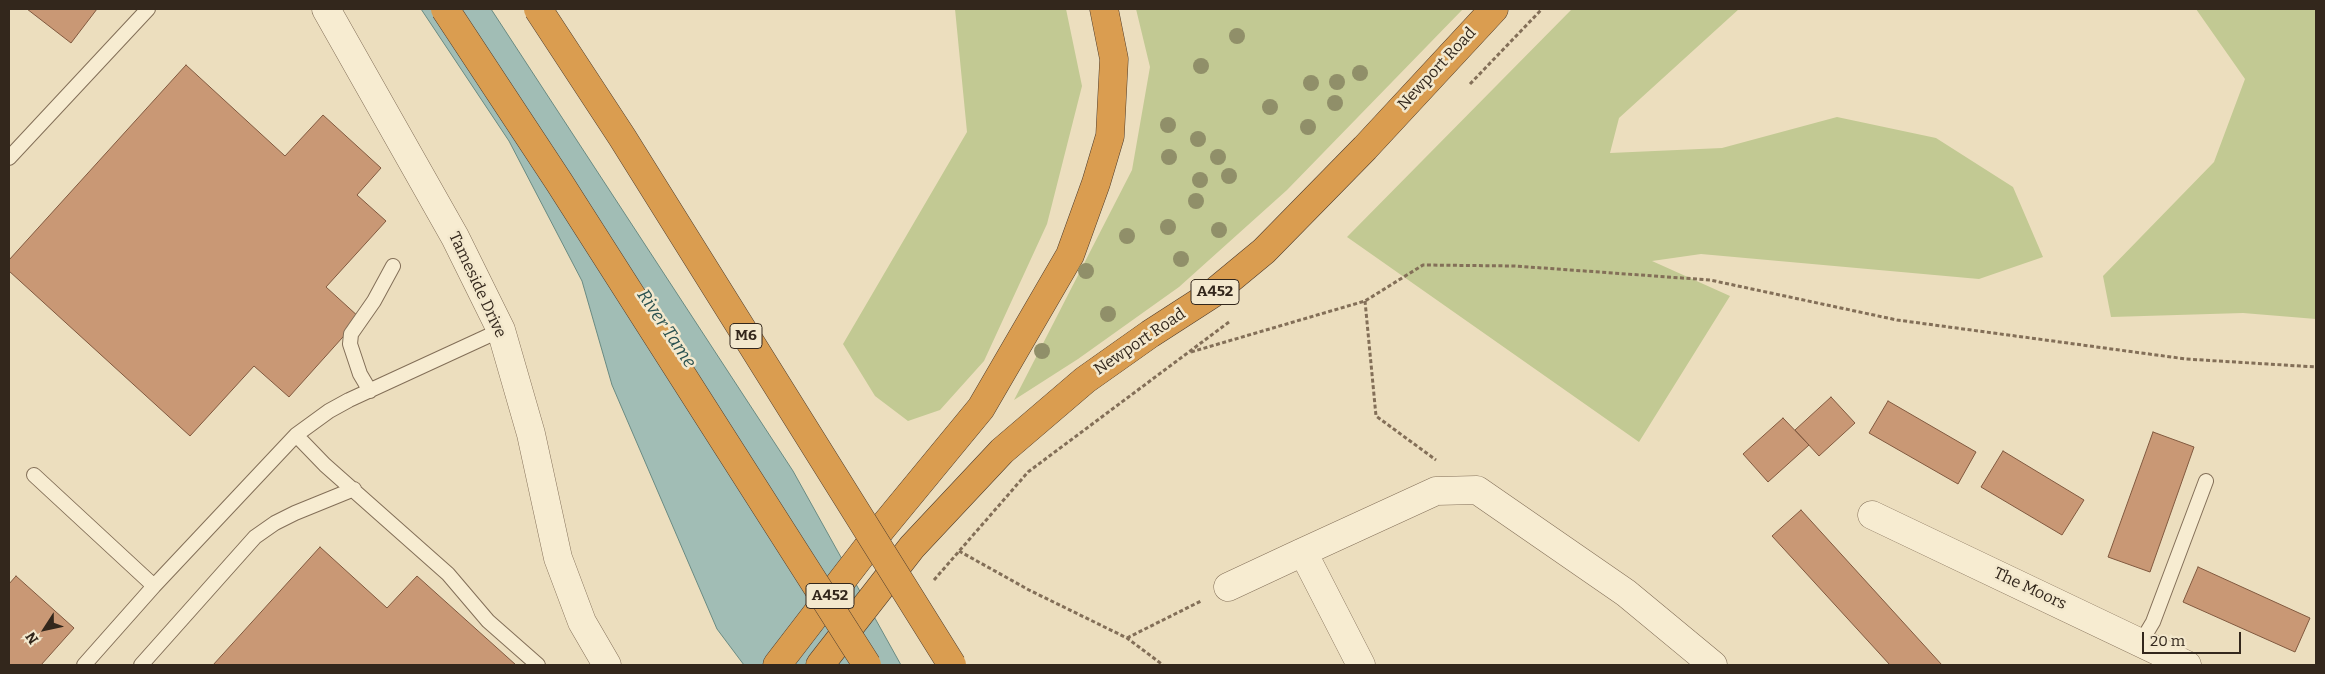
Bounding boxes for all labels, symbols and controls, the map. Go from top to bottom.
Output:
street label: Newport Road [1394,24,1480,114]
street label: Tameside Drive [444,229,510,341]
road number: A452 [1191,280,1239,304]
water label: River Tame [632,286,700,372]
street label: Newport Road [1091,304,1189,380]
road number: M6 [730,324,762,348]
street label: The Moors [1991,564,2069,614]
road number: A452 [806,584,854,608]
north arrow [20,604,70,654]
scale bar [2145,622,2244,654]
text: N [22,629,42,647]
text: 20 m [2150,632,2185,650]

